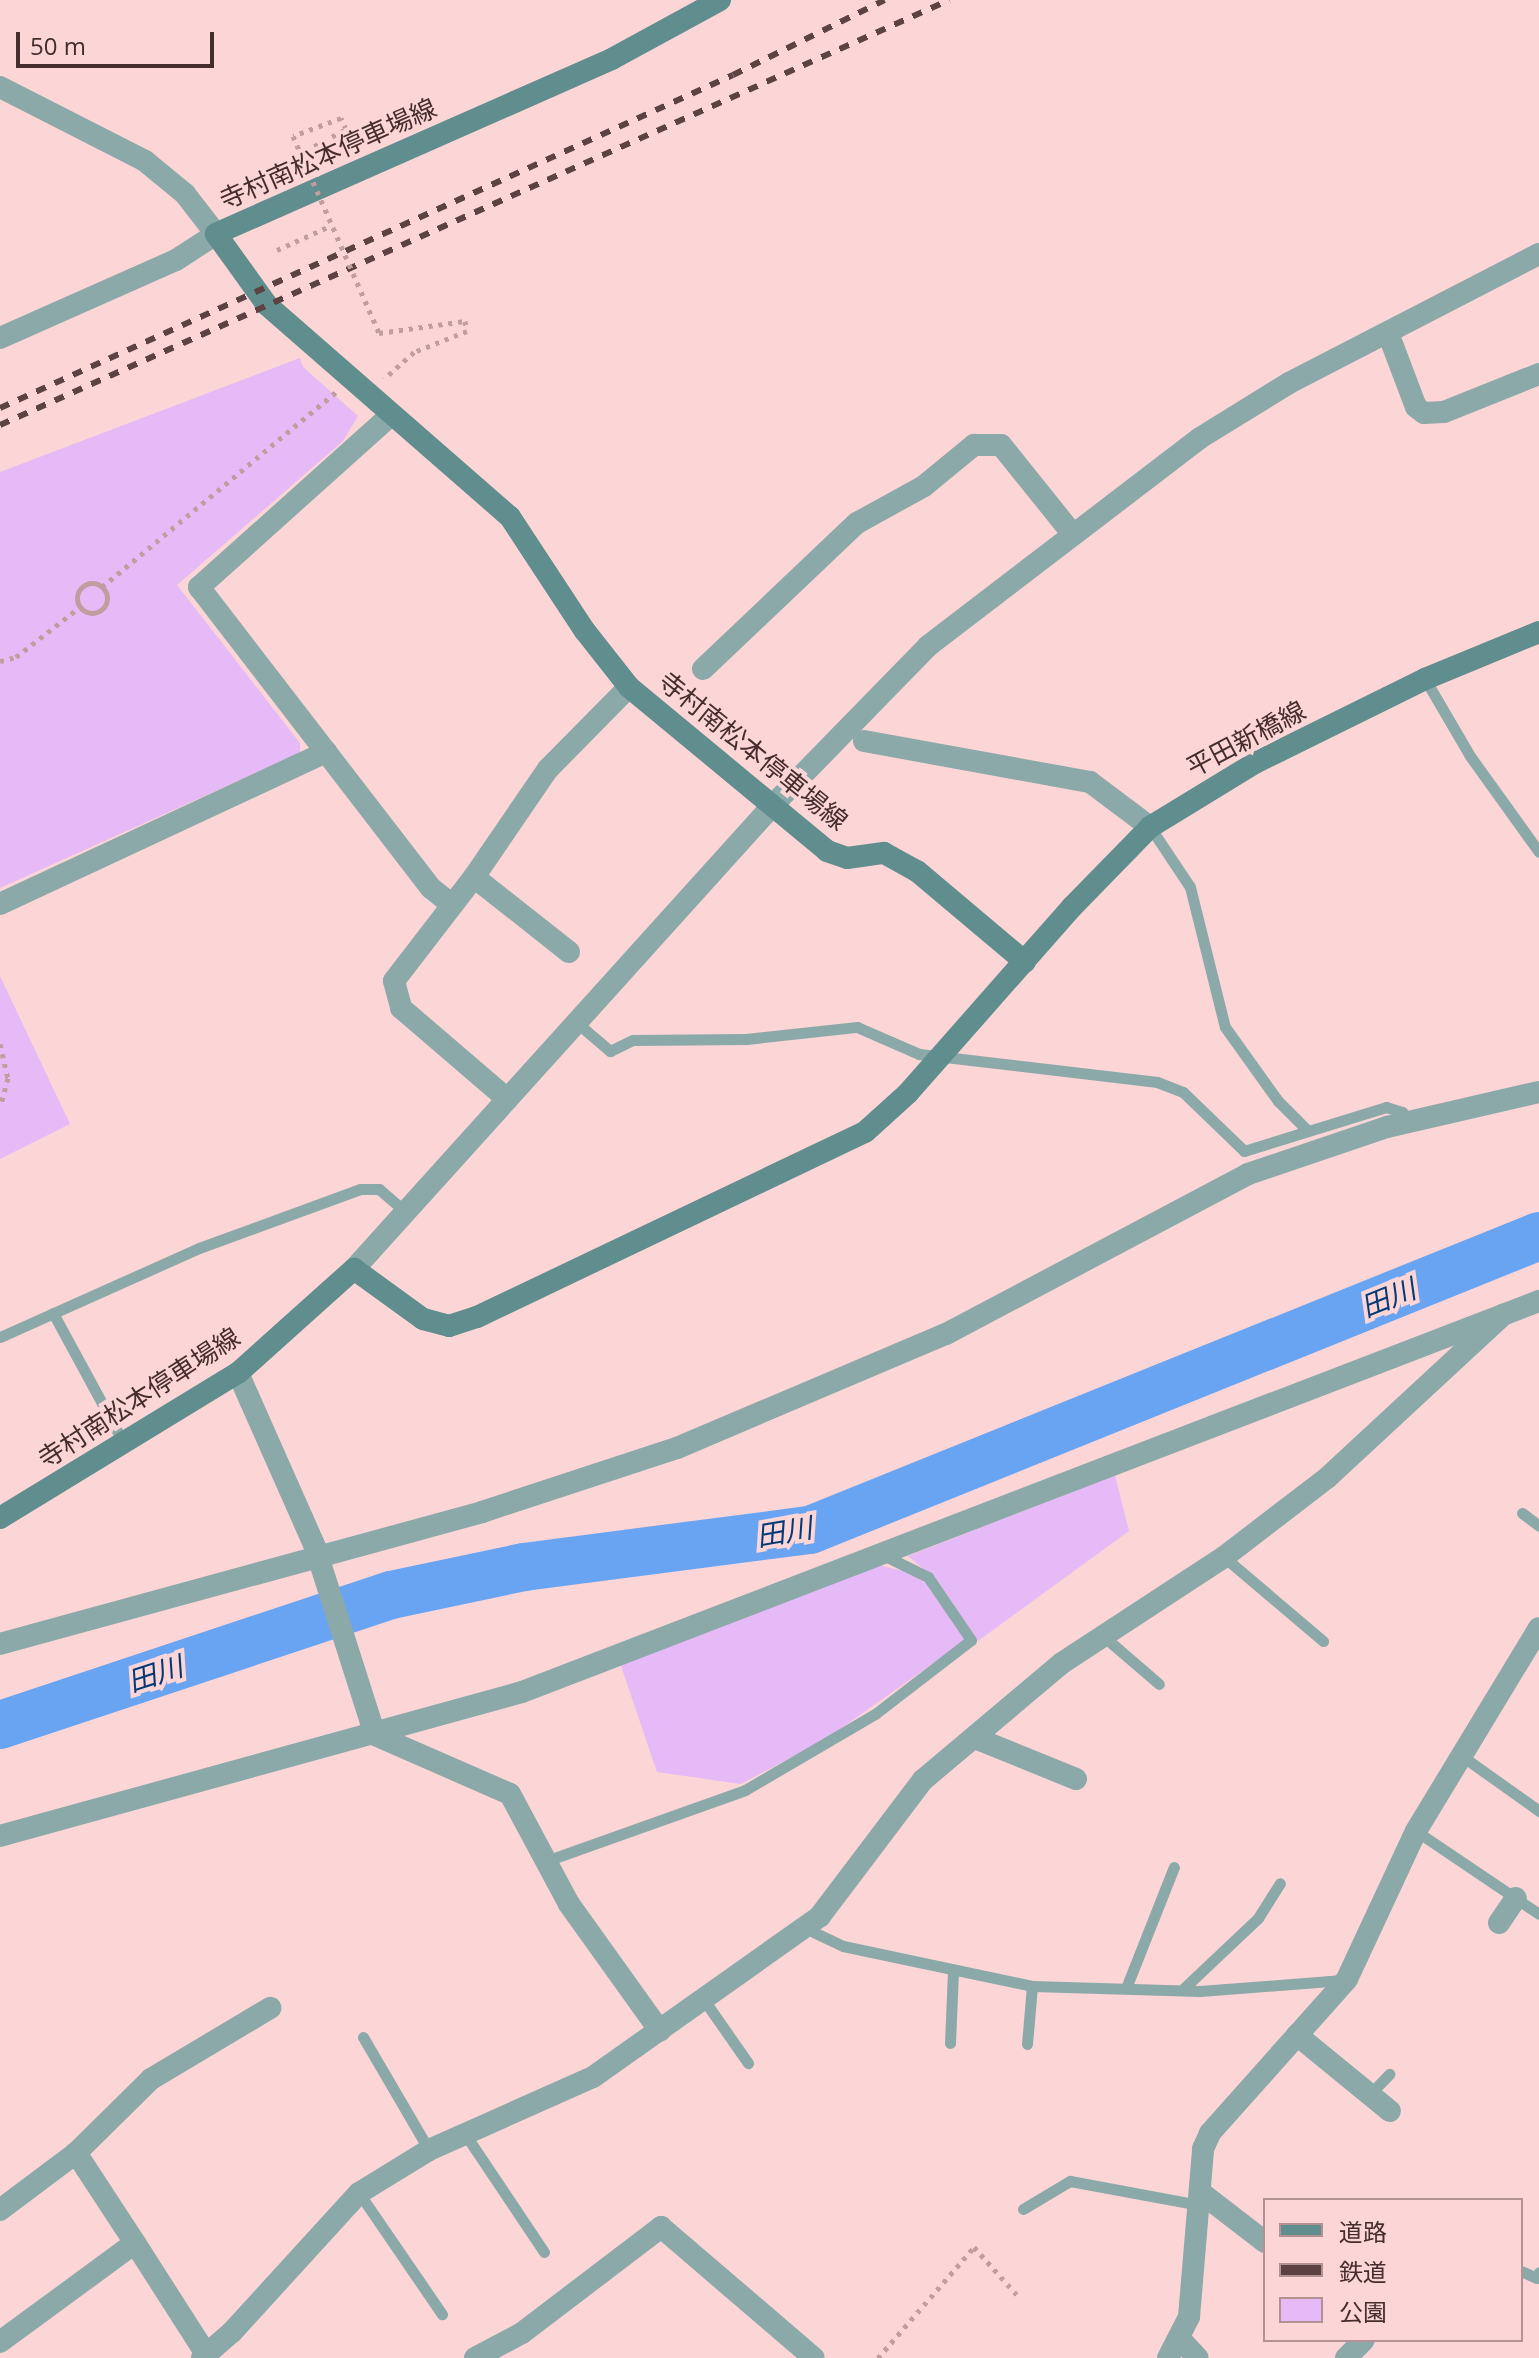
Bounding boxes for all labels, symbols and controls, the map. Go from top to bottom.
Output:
scale bar [20,16,218,66]
text: 50 m [30,29,86,62]
street label: 寺村南松本停車場線 [215,92,441,216]
street label: 寺村南松本停車場線 [652,665,854,837]
street label: 平田新橋線 [1181,695,1311,783]
water label: 田川 [1356,1271,1420,1323]
street label: 寺村南松本停車場線 [32,1321,246,1475]
water label: 田川 [754,1510,814,1552]
water label: 田川 [123,1648,187,1698]
legend [1263,2198,1523,2342]
text: 道路 [1339,2215,1387,2248]
text: 鉄道 [1339,2255,1387,2288]
text: 公園 [1339,2295,1387,2328]

